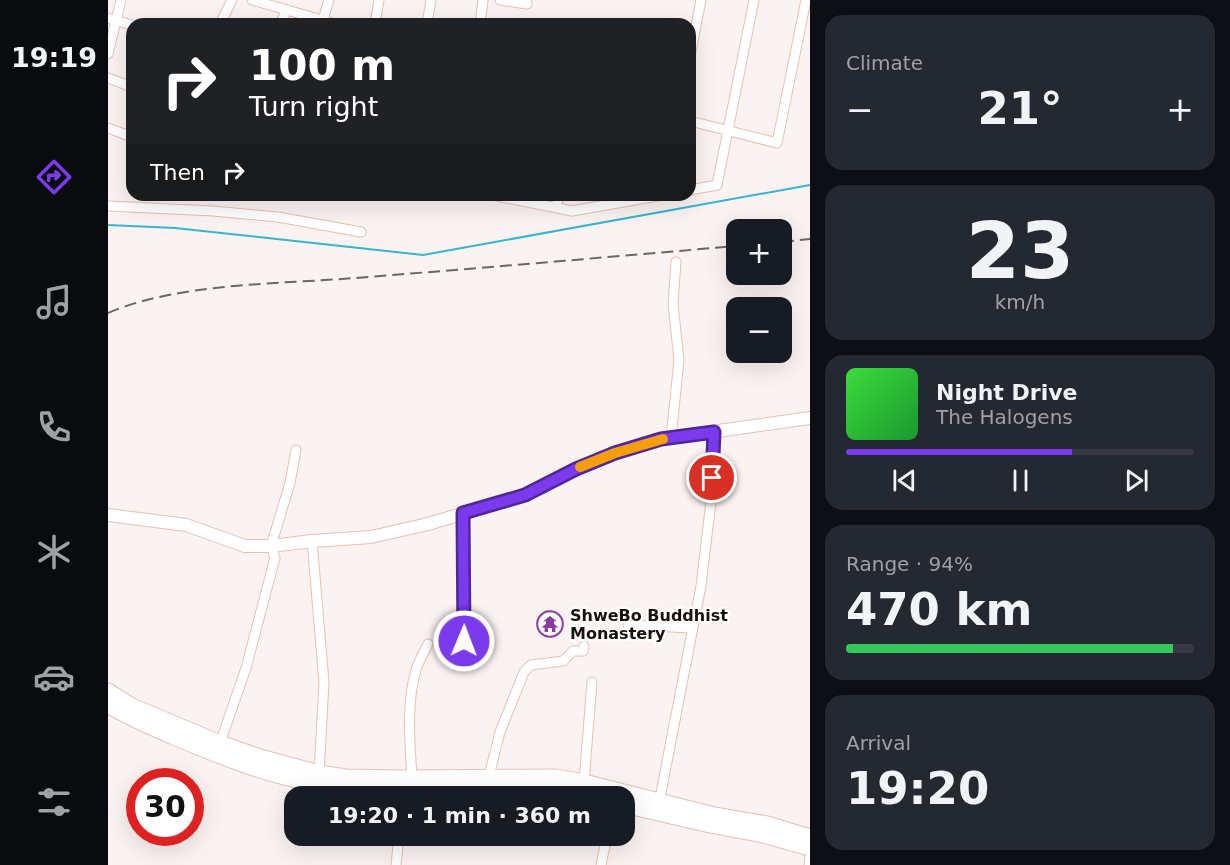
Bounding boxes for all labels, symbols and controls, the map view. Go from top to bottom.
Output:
text: 100 m [249,41,395,90]
text: 19:19 [11,42,97,73]
icon: right [150,42,228,120]
text: Climate [846,51,923,75]
text: 21° [977,82,1063,135]
text: − [846,90,874,129]
text: + [1166,90,1194,129]
text: Turn right [249,91,378,122]
icon: directions [33,156,75,198]
icon: right [217,156,250,189]
text: Then [150,160,205,185]
text: 23 [966,206,1074,296]
map controls [726,219,792,363]
button: + [726,219,792,285]
icon: music [33,281,75,323]
text: km/h [995,290,1045,314]
button: − [726,297,792,363]
text: Night Drive [936,380,1077,405]
text: The Halogens [936,405,1073,429]
icon: phone [33,406,75,448]
pin [686,452,737,503]
icon: arrive [695,461,728,494]
icon: previous [888,464,921,497]
icon: pause [1004,464,1037,497]
icon: next [1120,464,1153,497]
icon: climate [33,531,75,573]
text: Range · 94% [846,552,973,576]
text: 470 km [846,583,1032,636]
place label: ShweBo Buddhist Monastery [570,606,728,643]
position arrow [432,609,496,673]
temple icon: ShweBo Buddhist Monastery [535,609,565,639]
icon: car [33,656,75,698]
text: Arrival [846,731,911,755]
text: 19:20 [846,762,989,815]
speed limit sign: 30 [126,768,204,846]
icon: filters [33,781,75,823]
text: 19:20 · 1 min · 360 m [328,803,591,828]

